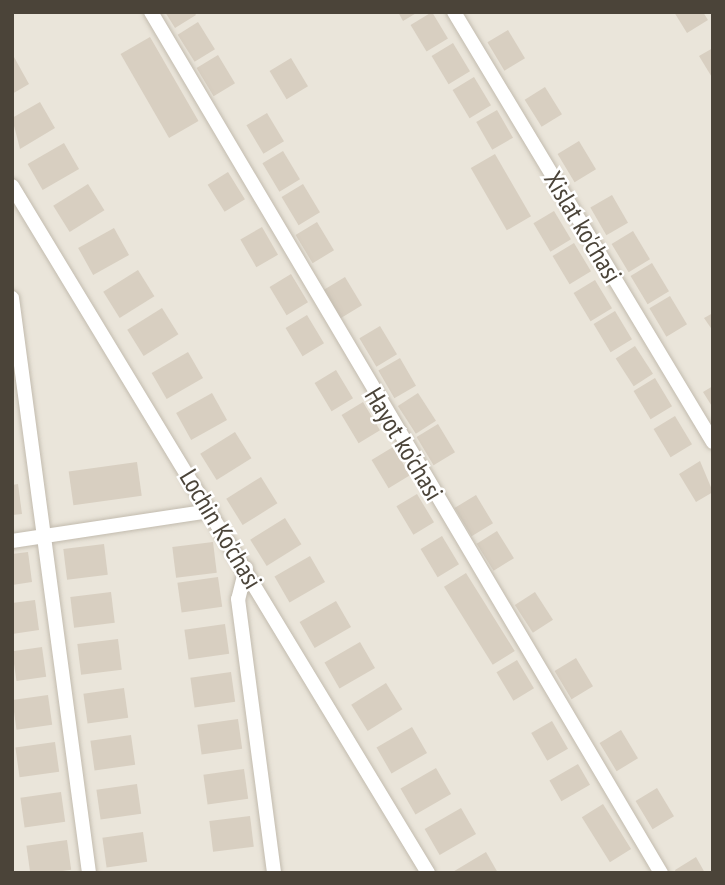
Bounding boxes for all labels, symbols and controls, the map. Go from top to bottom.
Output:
street label: Xislat ko'chasi [538,166,628,288]
street label: Hayot ko'chasi [358,382,450,506]
street label: Lochin Ko'chasi [173,464,269,594]

